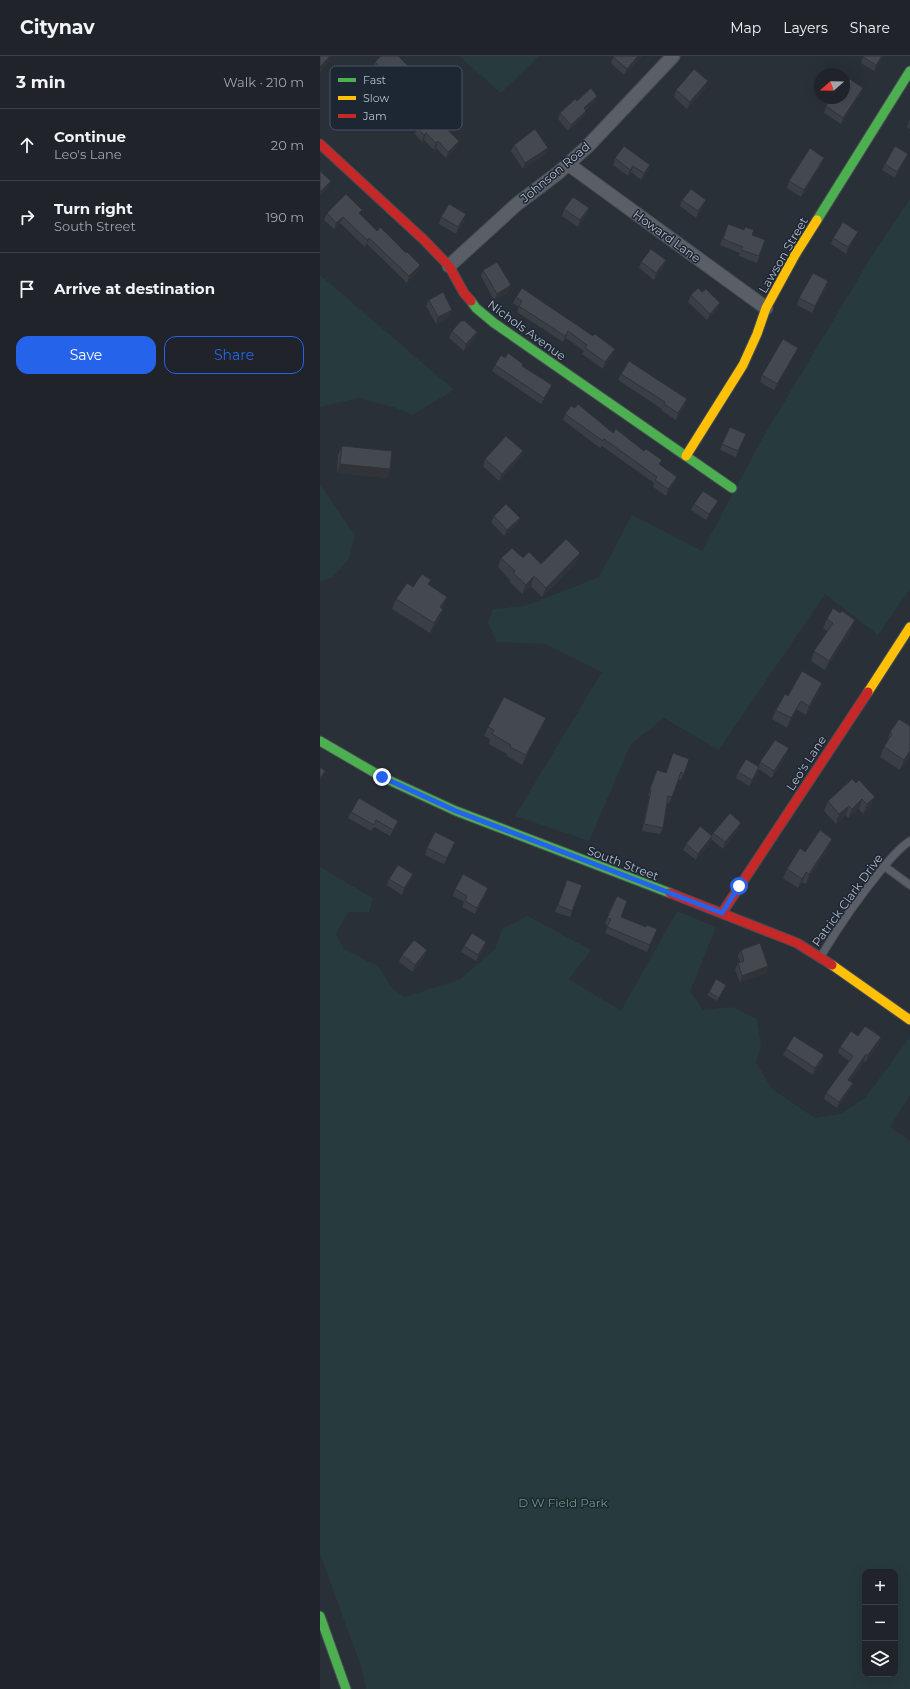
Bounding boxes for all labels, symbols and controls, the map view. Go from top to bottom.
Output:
text: Citynav [20,16,95,39]
text: Map [730,19,761,37]
text: Layers [783,19,828,37]
text: Share [850,19,890,37]
legend [330,66,462,130]
north arrow [814,68,850,104]
text: 3 min [16,72,66,92]
text: Fast [363,73,387,87]
text: Walk · 210 m [223,74,304,90]
text: Slow [363,91,389,105]
text: Jam [362,109,387,123]
text: Continue [54,127,126,146]
icon: ahead [16,134,38,156]
text: 20 m [271,137,304,153]
street label: Johnson Road [517,139,593,206]
text: Leo's Lane [54,146,122,162]
text: Turn right [54,199,133,218]
icon: right [16,206,38,228]
street label: Howard Lane [630,206,704,266]
text: 190 m [266,209,304,225]
street label: Lawson Street [755,214,811,296]
text: South Street [54,218,136,234]
icon: arrive [16,278,38,300]
text: Arrive at destination [54,279,215,298]
street label: Nichols Avenue [485,297,569,363]
button: Save [16,336,156,374]
button: Share [164,336,304,374]
street label: Leo's Lane [783,733,829,793]
route end [373,768,391,786]
street label: South Street [585,842,661,884]
street label: Patrick Clark Drive [808,851,886,949]
route start [730,877,748,895]
park label: D W Field Park [518,1495,609,1510]
map controls [862,1569,898,1677]
button: + [862,1569,898,1605]
button: − [862,1605,898,1641]
button: layers [862,1641,898,1677]

